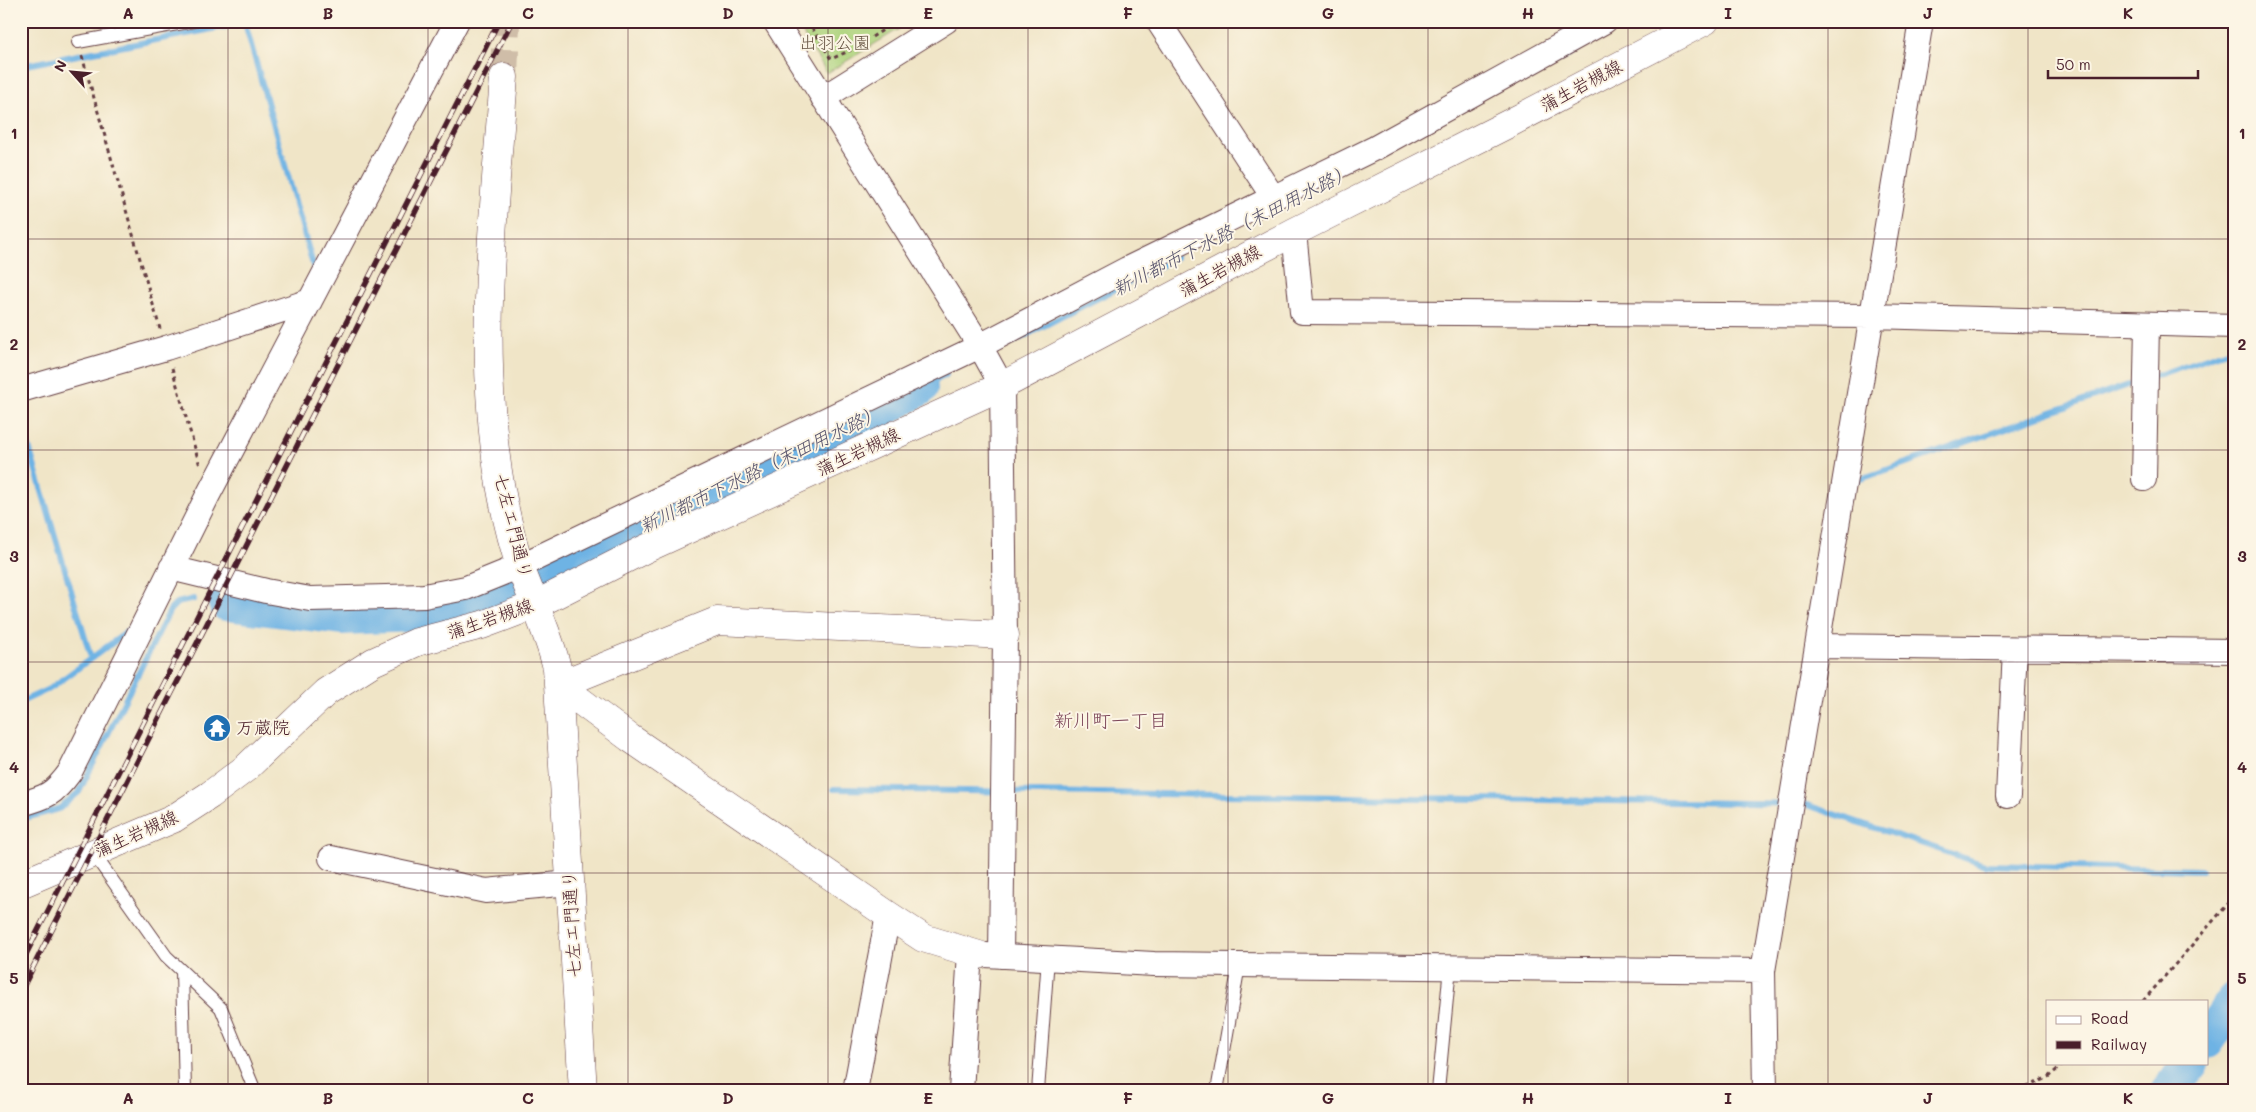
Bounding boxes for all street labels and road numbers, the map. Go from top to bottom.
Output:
street label: 蒲生岩槻線 [1535,53,1626,117]
street label: 蒲生岩槻線 [1174,238,1265,302]
street label: 蒲生岩槻線 [812,421,903,481]
street label: 七左エ門通り [489,470,539,581]
street label: 蒲生岩槻線 [443,592,536,644]
street label: 蒲生岩槻線 [90,804,182,862]
street label: 七左エ門通り [556,869,586,979]

